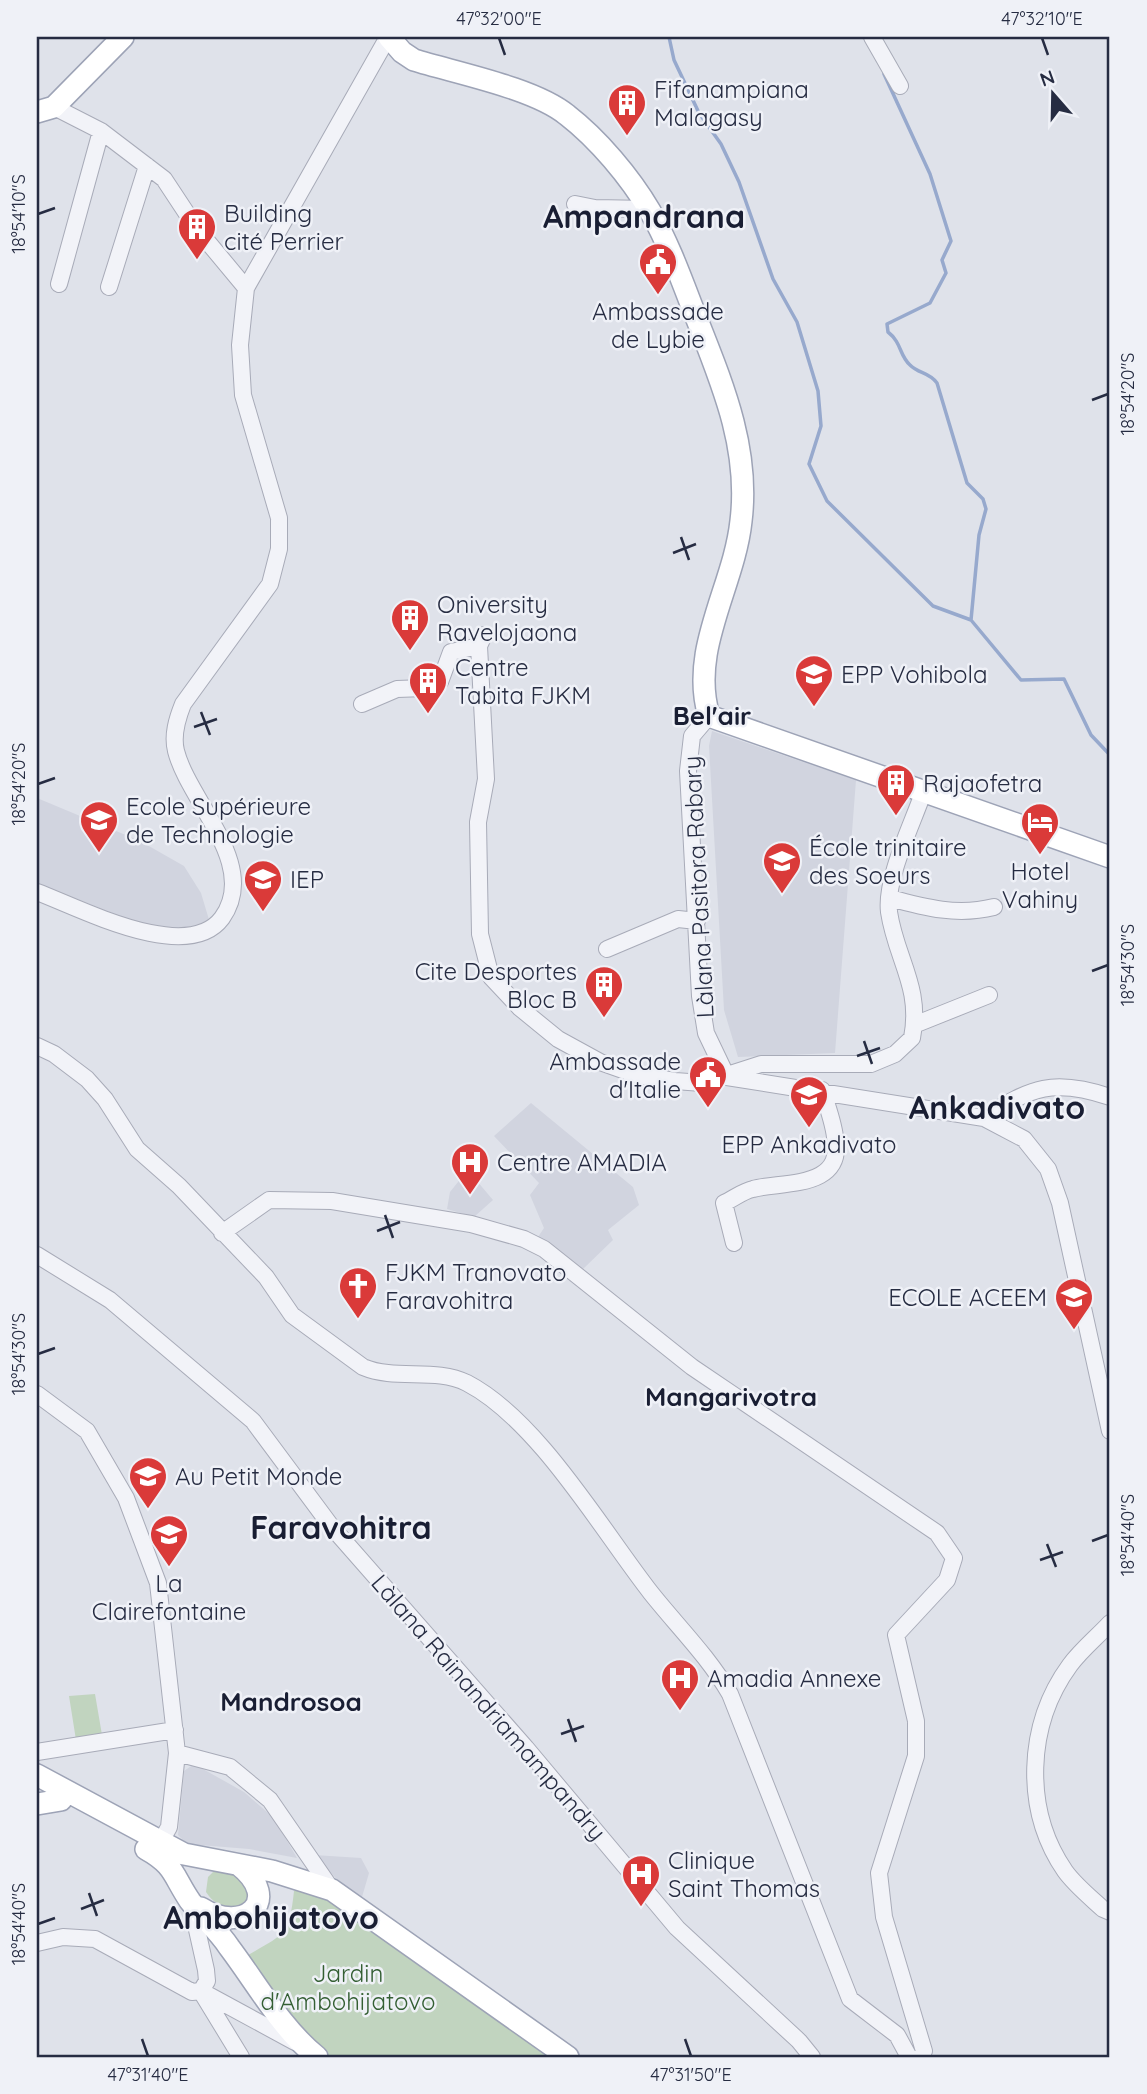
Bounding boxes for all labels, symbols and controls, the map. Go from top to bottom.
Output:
text: 47°32'00"E [456,7,542,30]
text: 47°32'10"E [1001,7,1083,30]
north arrow [1018,60,1088,130]
text: N [1037,64,1058,92]
place label: Fifanampiana Malagasy [654,74,809,132]
building icon: Fifanampiana Malagasy [606,82,648,137]
text: 18°54'10"S [7,174,30,254]
district label: Ampandrana [543,196,745,236]
place label: Building cité Perrier [224,198,344,256]
building icon: Building cité Perrier [176,206,218,261]
public building icon: Ambassade de Lybie [637,241,679,296]
place label: Ambassade de Lybie [592,296,724,354]
text: 18°54'20"S [1116,353,1139,435]
place label: Oniversity Ravelojaona [437,589,577,647]
building icon: Oniversity Ravelojaona [389,597,431,652]
place label: Centre Tabita FJKM [455,652,591,710]
school or university icon: EPP Vohibola [793,653,835,708]
place label: EPP Vohibola [841,659,988,689]
building icon: Centre Tabita FJKM [407,660,449,715]
district label: Bel'air [673,699,751,732]
text: 18°54'20"S [7,743,30,825]
street label: Làlana Pasitora Rabary [676,755,720,1019]
building icon: Rajaofetra [875,762,917,817]
place label: Rajaofetra [923,768,1042,798]
place label: Ecole Supérieure de Technologie [126,791,311,849]
school or university icon: Ecole Supérieure de Technologie [78,799,120,854]
hotel icon: Hotel Vahiny [1019,801,1061,856]
place label: École trinitaire des Soeurs [809,832,967,890]
school or university icon: École trinitaire des Soeurs [761,840,803,895]
place label: Hotel Vahiny [1002,856,1078,914]
school or university icon: IEP [242,858,284,913]
place label: IEP [290,864,324,894]
text: 18°54'30"S [1116,924,1139,1006]
place label: Cite Desportes Bloc B [415,956,577,1014]
building icon: Cite Desportes Bloc B [583,964,625,1019]
place label: Ambassade d'Italie [549,1046,681,1104]
public building icon: Ambassade d'Italie [687,1054,729,1109]
school or university icon: EPP Ankadivato [788,1074,830,1129]
district label: Ankadivato [909,1087,1085,1127]
place label: EPP Ankadivato [722,1129,896,1159]
hospital icon: Centre AMADIA [449,1141,491,1196]
place label: Centre AMADIA [497,1147,667,1177]
place label: FJKM Tranovato Faravohitra [385,1257,567,1315]
church icon: FJKM Tranovato Faravohitra [337,1265,379,1320]
school or university icon: ECOLE ACEEM [1053,1276,1095,1331]
place label: ECOLE ACEEM [888,1282,1047,1312]
text: 18°54'30"S [7,1313,30,1395]
district label: Mangarivotra [645,1380,817,1413]
school or university icon: Au Petit Monde [127,1455,169,1510]
place label: Au Petit Monde [175,1461,342,1491]
text: 18°54'40"S [1116,1494,1139,1576]
district label: Faravohitra [250,1507,432,1547]
school or university icon: La Clairefontaine [148,1513,190,1568]
place label: La Clairefontaine [92,1568,246,1626]
street label: Làlana Rainandriamampandry [365,1568,613,1846]
hospital icon: Amadia Annexe [659,1657,701,1712]
place label: Amadia Annexe [707,1663,881,1693]
district label: Mandrosoa [220,1685,362,1718]
place label: Clinique Saint Thomas [668,1845,820,1903]
hospital icon: Clinique Saint Thomas [620,1853,662,1908]
text: 18°54'40"S [7,1883,30,1965]
district label: Ambohijatovo [163,1897,379,1937]
park label: Jardin d'Ambohijatovo [261,1958,435,2016]
text: 47°31'40"E [107,2063,189,2086]
text: 47°31'50"E [650,2063,732,2086]

